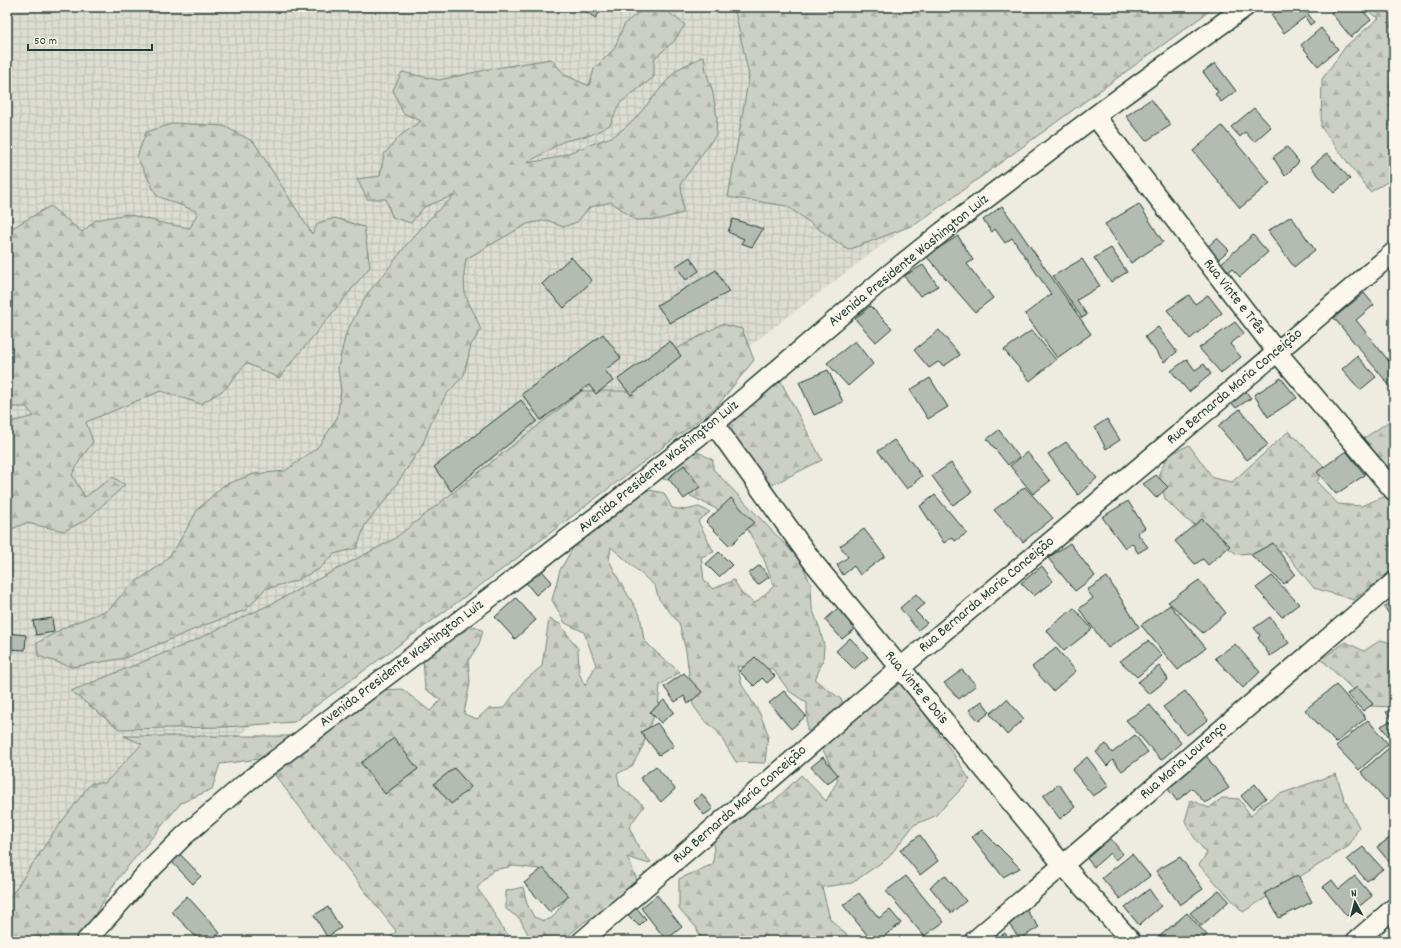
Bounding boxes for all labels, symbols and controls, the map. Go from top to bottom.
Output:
scale bar [28,26,152,52]
text: 50 m [34,33,57,50]
street label: Avenida Presidente Washington Luiz [824,189,994,333]
street label: Rua Vinte e Três [1197,254,1271,340]
street label: Rua Bernarda Maria Conceição [1162,323,1308,451]
street label: Avenida Presidente Washington Luiz [574,395,744,539]
street label: Rua Bernarda Maria Conceição [914,531,1060,659]
street label: Avenida Presidente Washington Luiz [315,595,489,733]
street label: Rua Vinte e Dois [879,646,953,730]
street label: Rua Maria Lourenço [1135,716,1233,805]
street label: Rua Bernarda Maria Conceição [668,740,812,870]
north arrow [1335,882,1375,922]
text: N [1350,886,1358,902]

